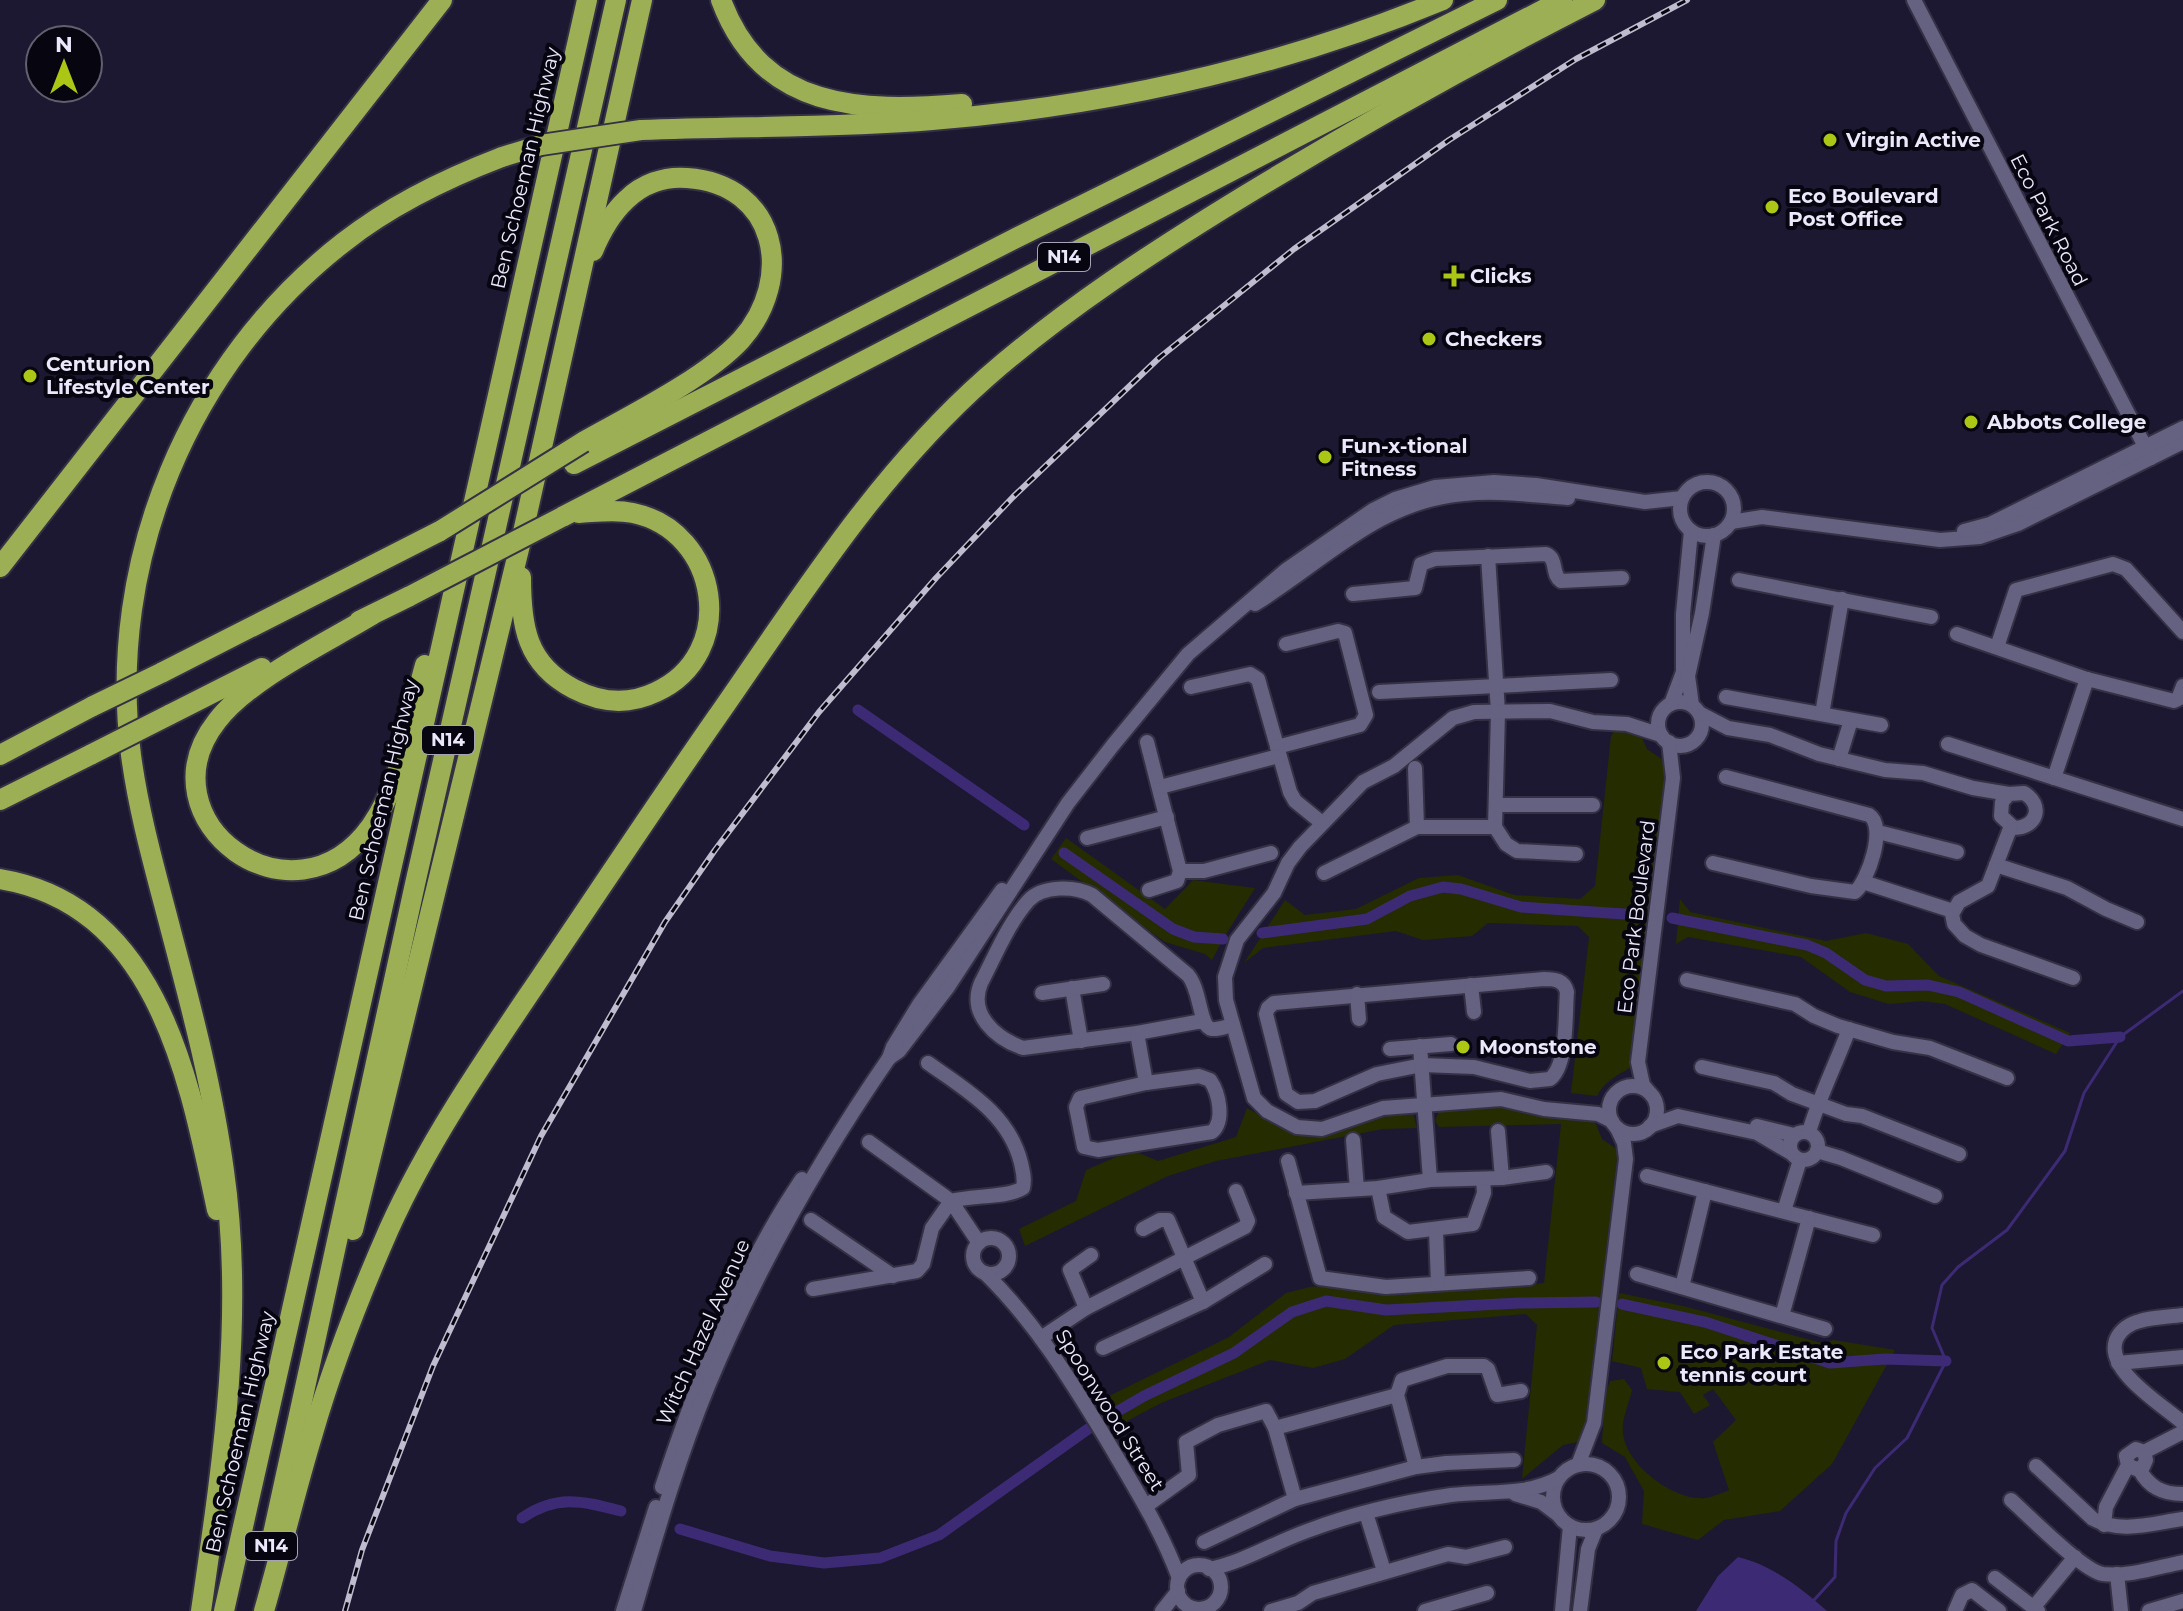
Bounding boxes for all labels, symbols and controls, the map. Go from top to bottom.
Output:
north arrow [24,24,104,104]
text: N [55,31,73,58]
street label: Ben Schoeman Highway [485,45,565,291]
place label: Virgin Active [1845,128,1981,152]
marker: Virgin Active [1821,131,1839,149]
street label: Eco Park Road [2005,150,2093,290]
place label: Eco Boulevard Post Office [1788,184,1939,231]
marker: Eco Boulevard Post Office [1763,198,1781,216]
road number: N14 [1038,243,1090,271]
place label: Clicks [1470,264,1532,288]
marker: Clicks [1445,267,1463,285]
place label: Checkers [1445,327,1543,351]
marker: Checkers [1420,330,1438,348]
place label: Centurion Lifestyle Center [46,352,210,399]
marker: Centurion Lifestyle Center [21,367,39,385]
place label: Abbots College [1986,410,2147,434]
marker: Abbots College [1962,413,1980,431]
place label: Fun-x-tional Fitness [1341,434,1468,481]
marker: Fun-x-tional Fitness [1316,448,1334,466]
street label: Ben Schoeman Highway [343,677,423,923]
road number: N14 [422,726,474,754]
street label: Eco Park Boulevard [1612,819,1660,1015]
place label: Moonstone [1479,1035,1597,1059]
marker: Moonstone [1454,1038,1472,1056]
street label: Witch Hazel Avenue [651,1235,755,1429]
street label: Ben Schoeman Highway [200,1309,280,1555]
street label: Spoonwood Street [1051,1325,1169,1495]
place label: Eco Park Estate tennis court [1680,1340,1843,1387]
marker: Eco Park Estate tennis court [1655,1354,1673,1372]
road number: N14 [245,1532,297,1560]

